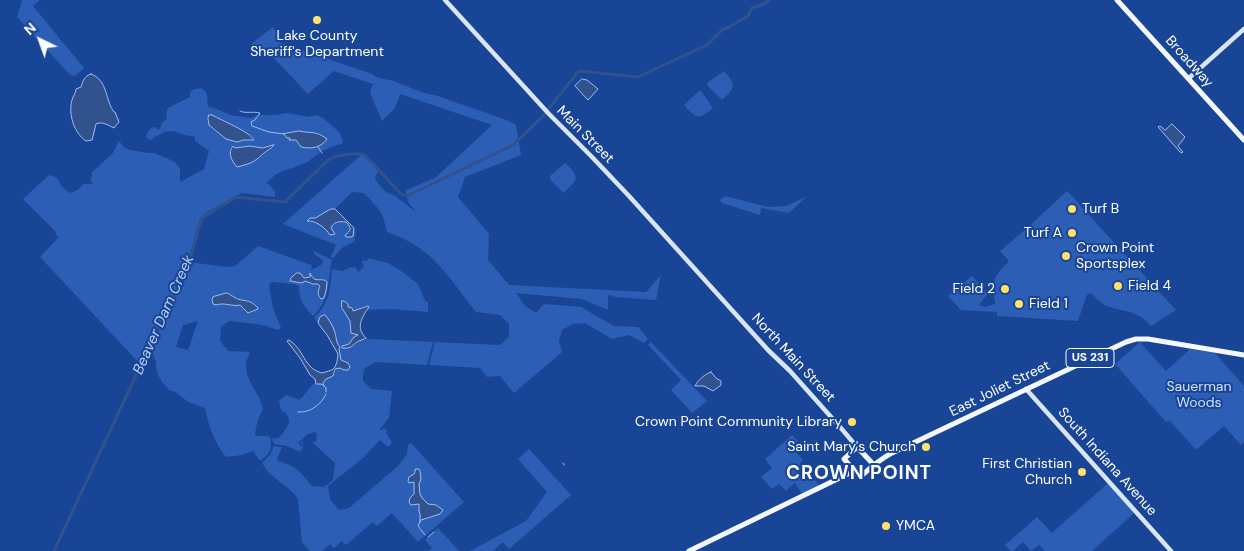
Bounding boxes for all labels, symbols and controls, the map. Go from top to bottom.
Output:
marker: Lake County Sheriff's Department [311,14,323,26]
north arrow [15,15,65,65]
text: N [20,19,40,39]
place label: Lake County Sheriff's Department [250,28,384,60]
street label: Broadway [1161,33,1217,91]
street label: Main Street [553,103,617,167]
place label: Turf B [1082,201,1119,217]
marker: Turf B [1066,203,1078,215]
place label: Turf A [1024,225,1062,241]
marker: Turf A [1066,227,1078,239]
place label: Crown Point Sportsplex [1076,240,1154,272]
marker: Crown Point Sportsplex [1060,250,1072,262]
water label: Beaver Dam Creek [130,253,198,377]
place label: Field 4 [1128,278,1171,294]
marker: Field 4 [1112,280,1124,292]
place label: Field 2 [953,281,995,297]
marker: Field 2 [999,283,1011,295]
place label: Field 1 [1029,296,1068,312]
marker: Field 1 [1013,298,1025,310]
street label: North Main Street [748,310,838,406]
road number: US 231 [1066,348,1114,368]
street label: East Joliet Street [947,357,1053,421]
park label: Sauerman Woods [1166,379,1232,412]
street label: South Indiana Avenue [1054,404,1160,520]
place label: Crown Point Community Library [635,414,842,430]
marker: Crown Point Community Library [846,416,858,428]
place label: Saint Mary's Church [787,439,916,455]
marker: Saint Mary's Church [920,441,932,453]
place label: First Christian Church [982,456,1072,488]
district label: CROWN POINT [785,463,933,485]
marker: First Christian Church [1076,466,1088,478]
place label: YMCA [896,518,935,534]
marker: YMCA [880,520,892,532]

